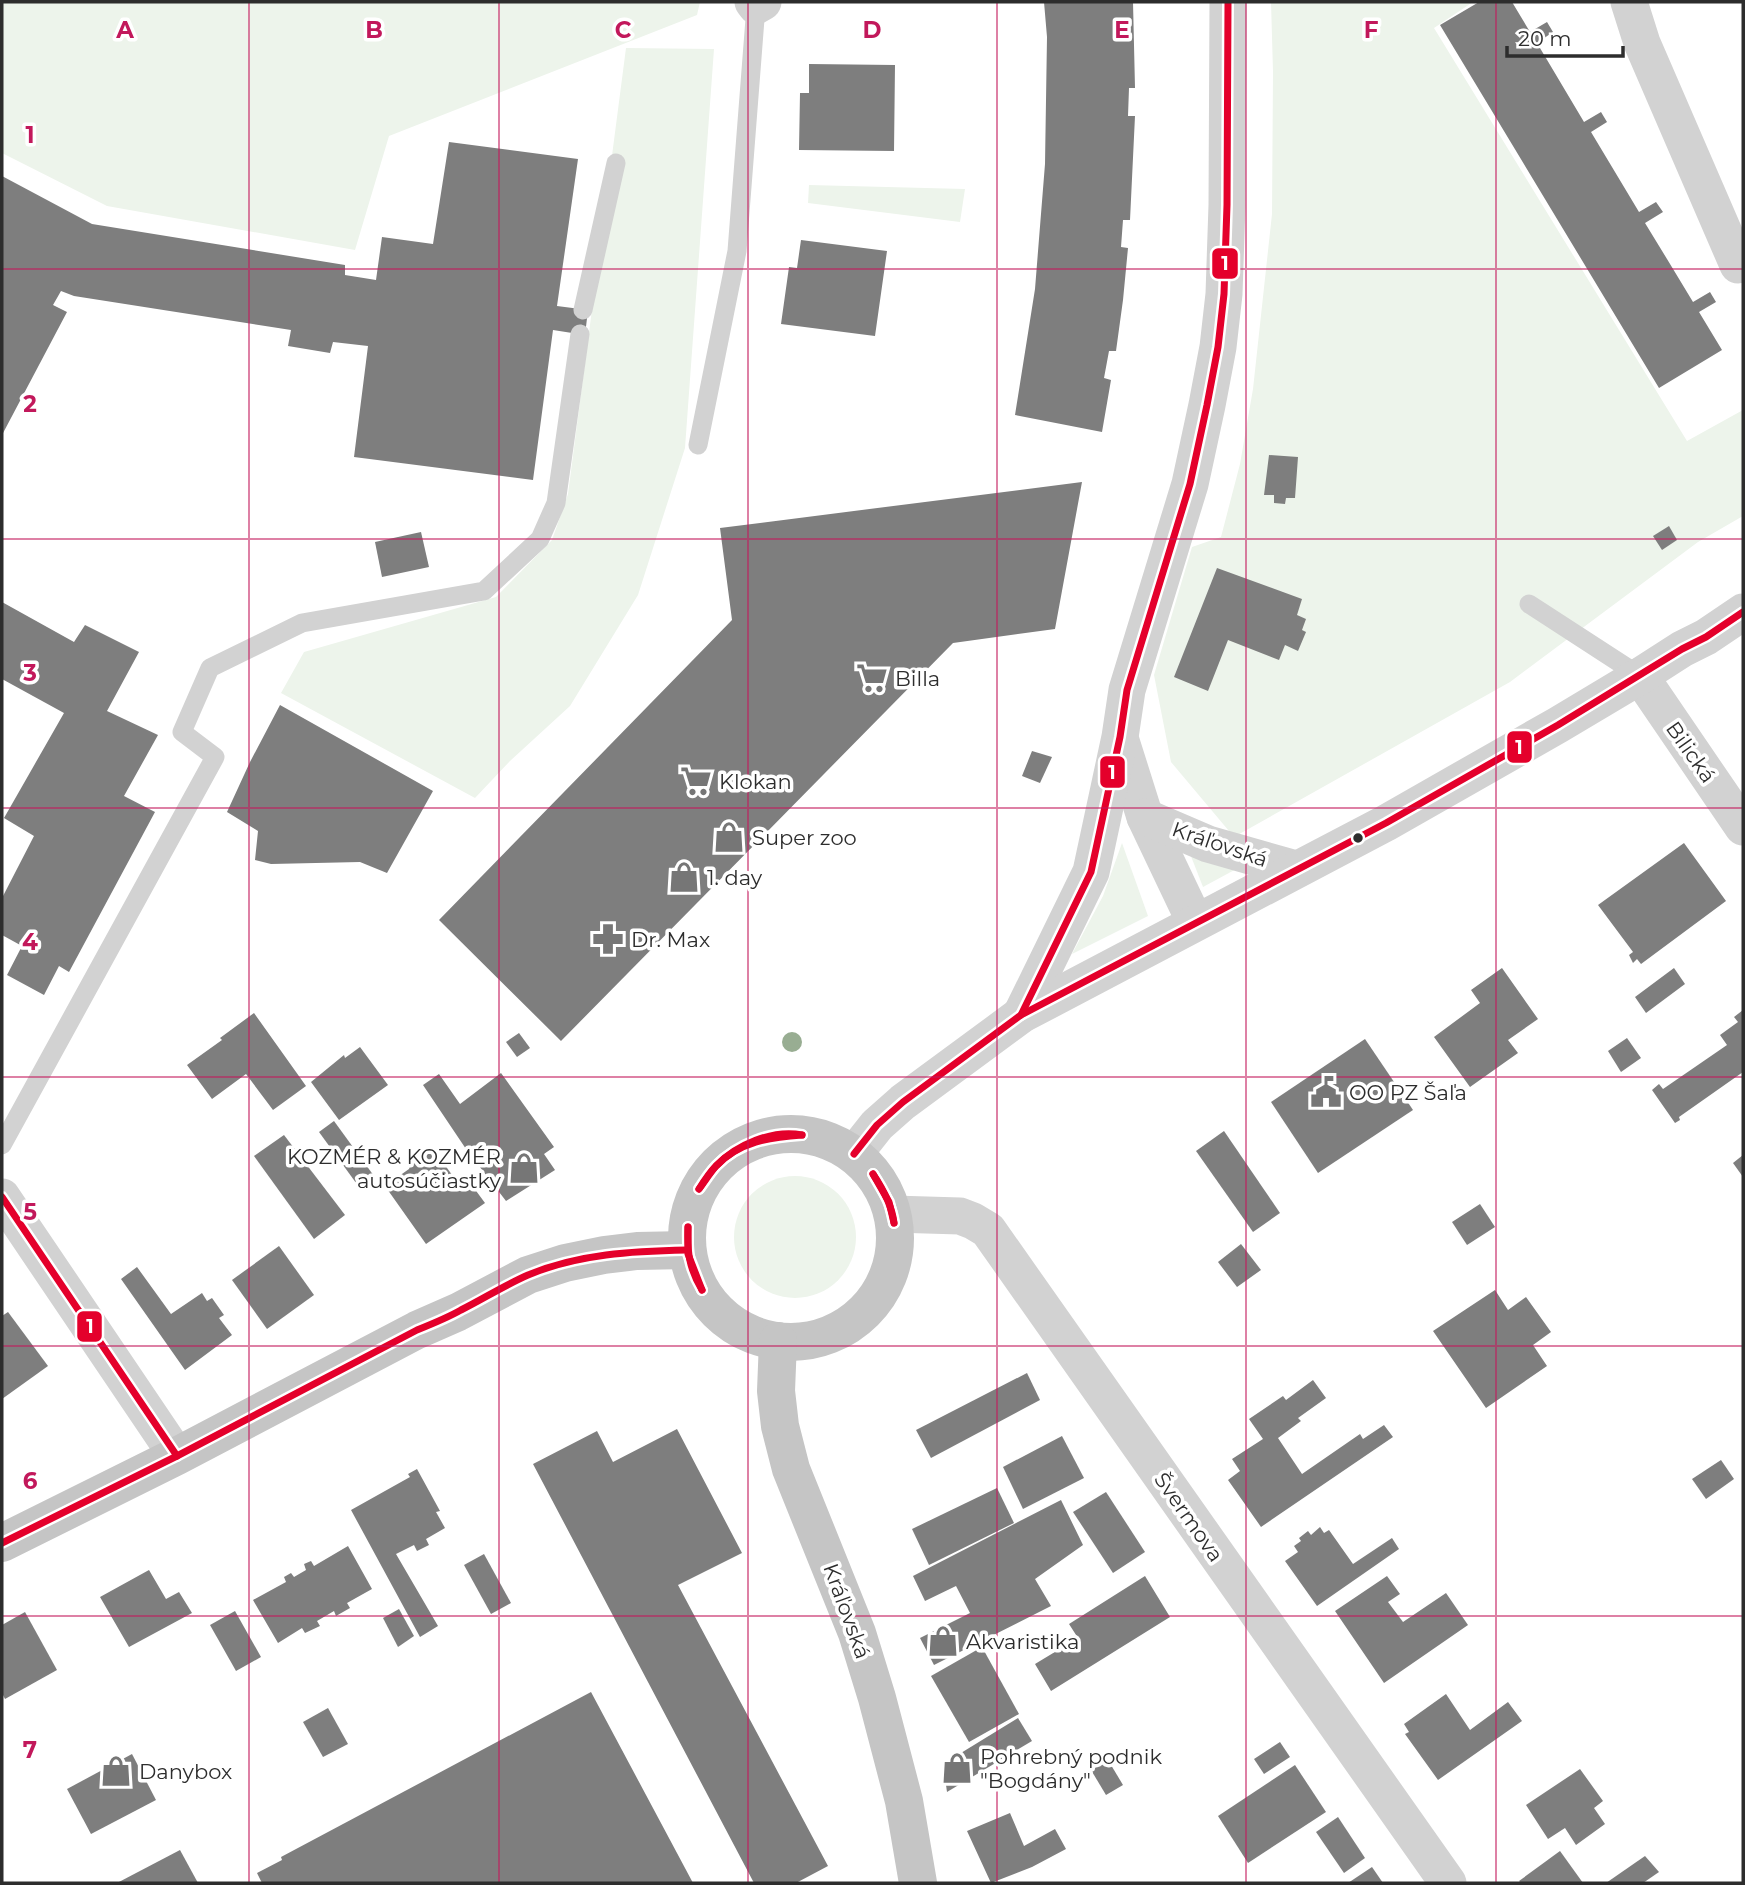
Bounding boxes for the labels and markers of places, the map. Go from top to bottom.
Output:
supermarket icon: Billa [855,661,889,695]
place label: Billa [895,666,940,691]
supermarket icon: Klokan [679,764,713,798]
place label: Klokan [719,769,792,794]
shop icon: Super zoo [712,820,746,854]
place label: Super zoo [752,825,857,850]
unlabelled marker [1351,831,1365,845]
shop icon: 1. day [667,860,701,894]
place label: 1. day [707,865,763,890]
pharmacy icon: Dr. Max [591,922,625,956]
place label: Dr. Max [631,927,710,952]
public building icon: OO PZ Šaľa [1309,1075,1343,1109]
place label: OO PZ Šaľa [1349,1080,1467,1105]
place label: KOZMÉR & KOZMÉR autosúčiastky [287,1144,502,1193]
shop icon: KOZMÉR & KOZMÉR autosúčiastky [507,1151,541,1185]
shop icon: Akvaristika [926,1624,960,1658]
place label: Akvaristika [966,1629,1079,1654]
place label: Pohrebný podnik "Bogdány" [980,1744,1162,1793]
shop icon: Pohrebný podnik "Bogdány" [940,1751,974,1785]
shop icon: Danybox [99,1754,133,1788]
place label: Danybox [139,1759,232,1784]

